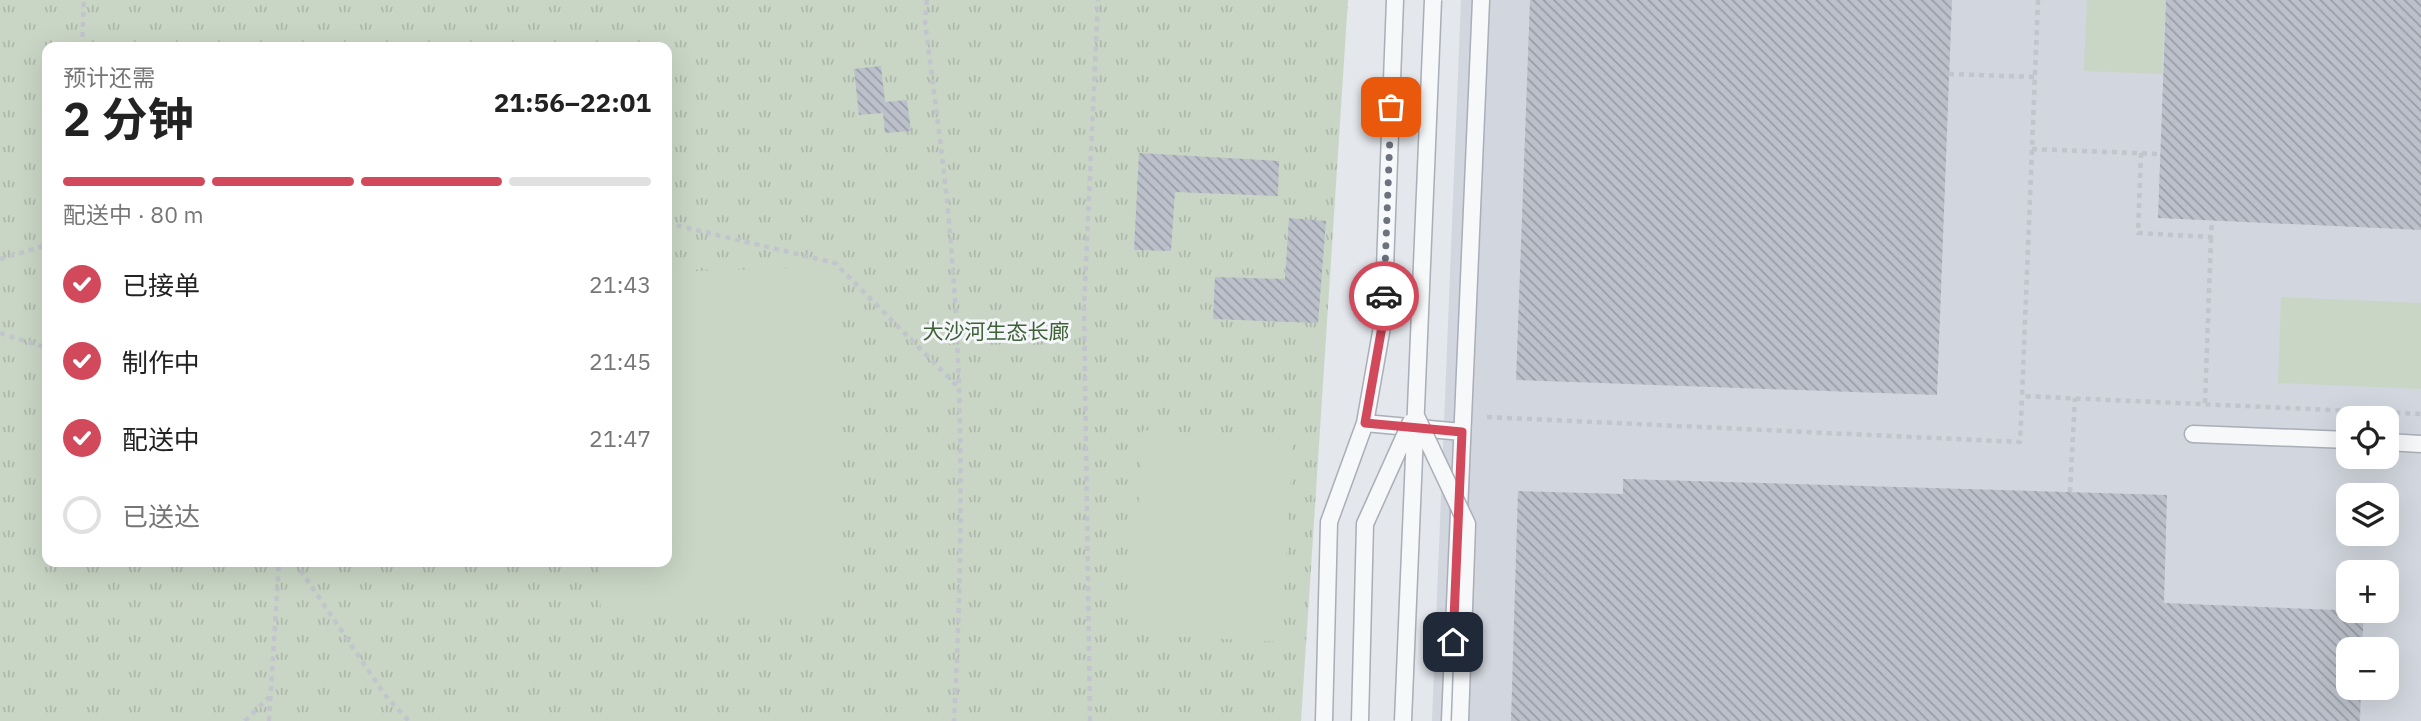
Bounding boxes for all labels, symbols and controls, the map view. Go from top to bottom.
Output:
text: 预计还需 [63,62,155,92]
pin [1361,77,1421,137]
text: 21:56–22:01 [494,85,651,119]
icon: bag [1372,88,1410,126]
text: 2 分钟 [63,89,193,149]
text: 配送中 · 80 m [63,199,203,229]
courier [1349,261,1419,331]
icon: check [63,265,101,303]
text: 已接单 [122,268,200,302]
text: 21:43 [589,269,651,299]
icon: car [1365,277,1403,315]
park label: 大沙河生态长廊 [923,317,1070,345]
icon: check [63,342,101,380]
text: 制作中 [122,345,200,379]
text: 21:45 [589,346,651,376]
map controls [2336,406,2399,700]
button: locate [2336,406,2399,469]
icon: check [63,419,101,457]
text: 配送中 [122,422,200,456]
text: 21:47 [589,423,651,453]
button: layers [2336,483,2399,546]
text: 已送达 [122,499,200,533]
button: + [2336,560,2399,623]
pin [1423,612,1483,672]
icon: home [1434,623,1472,661]
button: − [2336,637,2399,700]

